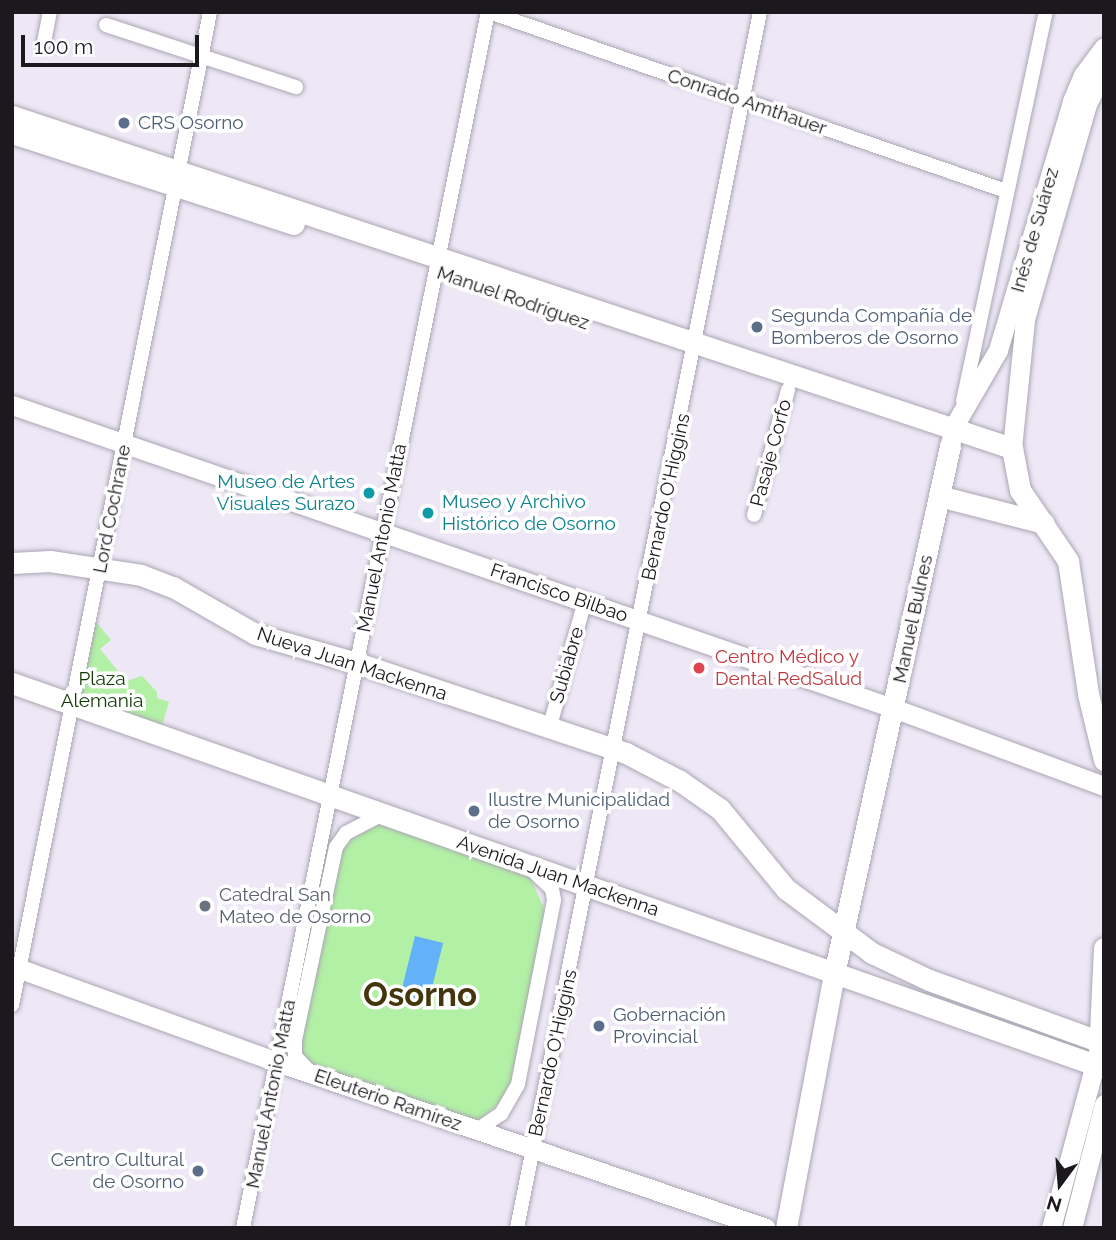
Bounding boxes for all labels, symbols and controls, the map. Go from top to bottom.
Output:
scale bar [24,21,203,65]
text: 100 m [34,34,93,59]
street label: Conrado Amthauer [664,64,830,140]
place label: CRS Osorno [138,112,244,134]
marker: CRS Osorno [116,115,132,131]
street label: Inés de Suárez [1006,165,1064,295]
street label: Manuel Rodríguez [434,261,592,335]
place label: Segunda Compañía de Bomberos de Osorno [771,305,972,349]
marker: Segunda Compañía de Bomberos de Osorno [749,319,765,335]
street label: Pasaje Corfo [746,397,796,509]
street label: Bernardo O'Higgins [637,411,695,583]
street label: Manuel Antonio Matta [352,441,412,635]
street label: Lord Cochrane [88,443,136,575]
place label: Museo de Artes Visuales Surazo [217,471,355,515]
marker: Museo de Artes Visuales Surazo [361,485,377,501]
place label: Museo y Archivo Histórico de Osorno [442,491,616,535]
marker: Museo y Archivo Histórico de Osorno [420,505,436,521]
street label: Manuel Bulnes [888,553,938,685]
street label: Francisco Bilbao [487,559,631,627]
street label: Nueva Juan Mackenna [254,622,450,706]
street label: Subiabre [545,624,589,706]
place label: Centro Médico y Dental RedSalud [715,646,863,690]
marker: Centro Médico y Dental RedSalud [689,658,709,678]
park label: Plaza Alemania [61,668,143,712]
place label: Ilustre Municipalidad de Osorno [488,789,670,833]
marker: Ilustre Municipalidad de Osorno [466,803,482,819]
street label: Avenida Juan Mackenna [454,831,662,921]
place label: Catedral San Mateo de Osorno [219,884,371,928]
marker: Catedral San Mateo de Osorno [197,898,213,914]
street label: Bernardo O'Higgins [524,967,582,1139]
district label: Osorno [363,975,477,1015]
street label: Manuel Antonio Matta [241,997,301,1191]
place label: Gobernación Provincial [613,1004,726,1048]
marker: Gobernación Provincial [591,1018,607,1034]
street label: Eleuterio Ramírez [311,1064,465,1136]
place label: Centro Cultural de Osorno [51,1149,184,1193]
north arrow [1025,1149,1095,1219]
marker: Centro Cultural de Osorno [190,1163,206,1179]
text: N [1044,1192,1064,1217]

